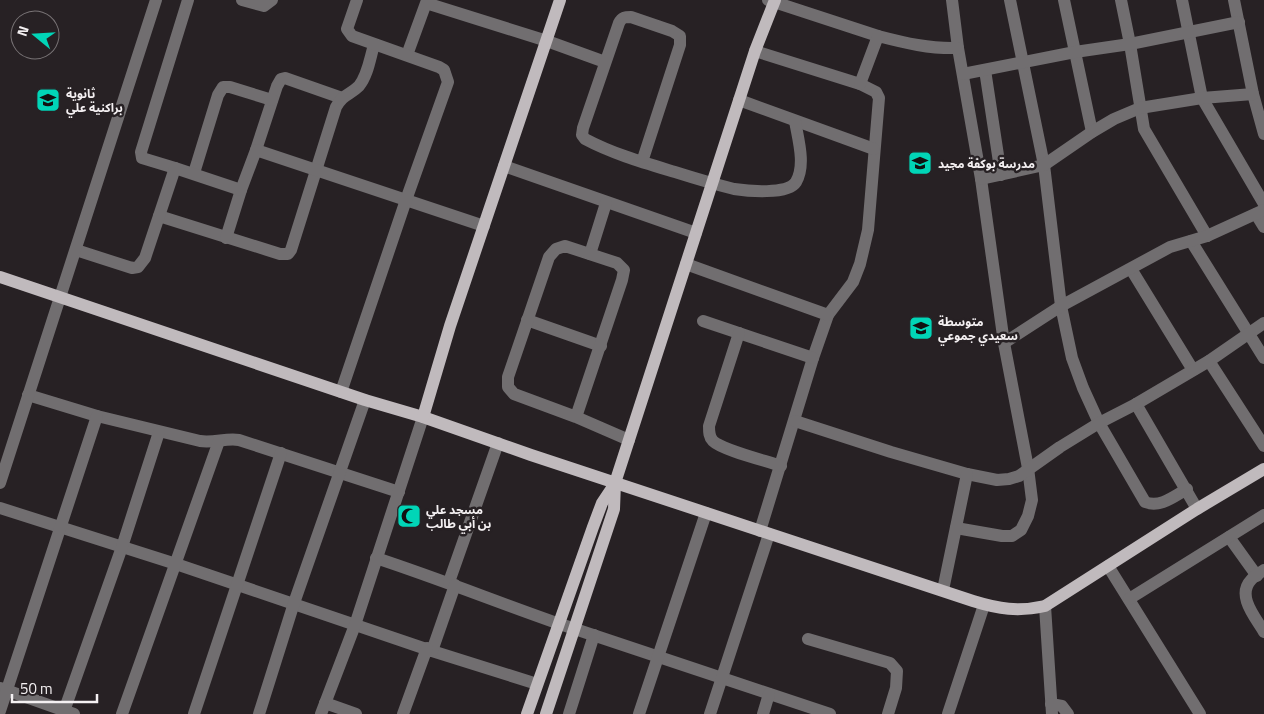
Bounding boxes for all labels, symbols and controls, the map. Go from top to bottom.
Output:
north arrow [10,10,60,60]
text: N [11,23,34,39]
place label: ثانوية براكنية علي [66,84,123,117]
school or university icon: ثانوية براكنية علي [35,87,61,113]
school or university icon: مدرسة بوكفة مجيد [907,150,933,176]
place label: مدرسة بوكفة مجيد [938,154,1035,173]
place label: متوسطة سعيدي جموعي [938,312,1018,345]
school or university icon: متوسطة سعيدي جموعي [908,315,934,341]
place label: مسجد علي بن أبي طالب [426,500,492,533]
mosque icon: مسجد علي بن أبي طالب [396,503,422,529]
scale bar [12,672,98,704]
text: 50 m [20,677,53,700]

